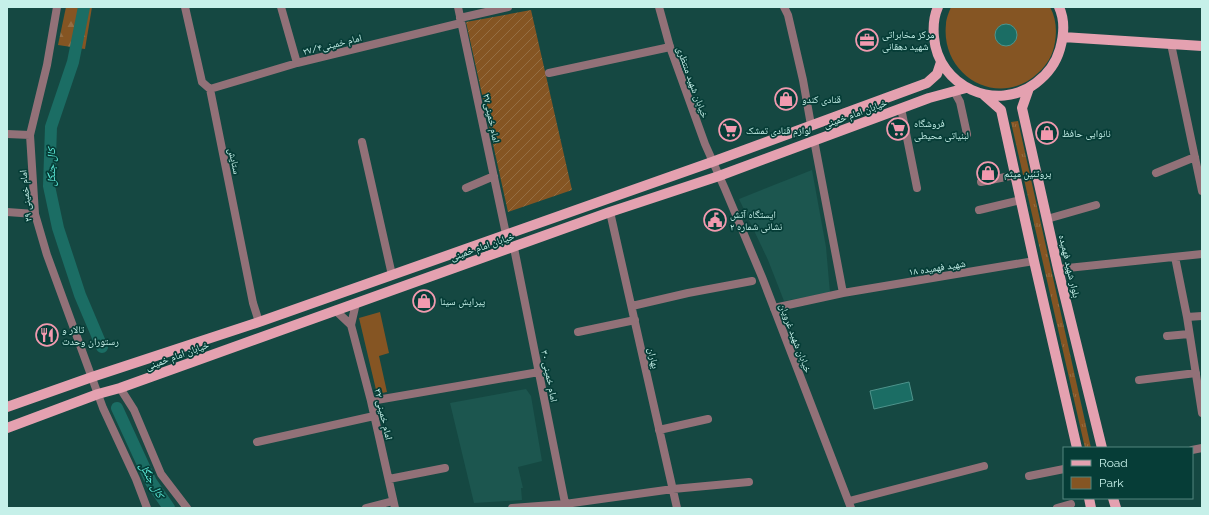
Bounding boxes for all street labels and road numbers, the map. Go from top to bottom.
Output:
street label: امام خمینی۲۷/۴ [302,32,363,59]
street label: خیابان شهید منتظری [674,45,711,120]
street label: امام خمینی۲۷ [479,93,502,144]
street label: خیابان امام خمینی [822,97,890,132]
street label: ستایش [225,147,243,176]
street label: امام خمینی ۲۹ [17,169,36,223]
street label: خیابان امام خمینی [449,230,517,264]
street label: بلوار شهید فهمیده [1057,233,1082,299]
street label: شهید فهمیده ۱۸ [908,258,967,278]
street label: خیابان شهید غرویان [776,302,814,375]
street label: خیابان امام خمینی [144,339,212,374]
street label: بهاران [645,347,661,370]
street label: امام خمینی ۳۰ [537,349,560,403]
street label: امام خمینی ۳۲ [370,387,395,441]

